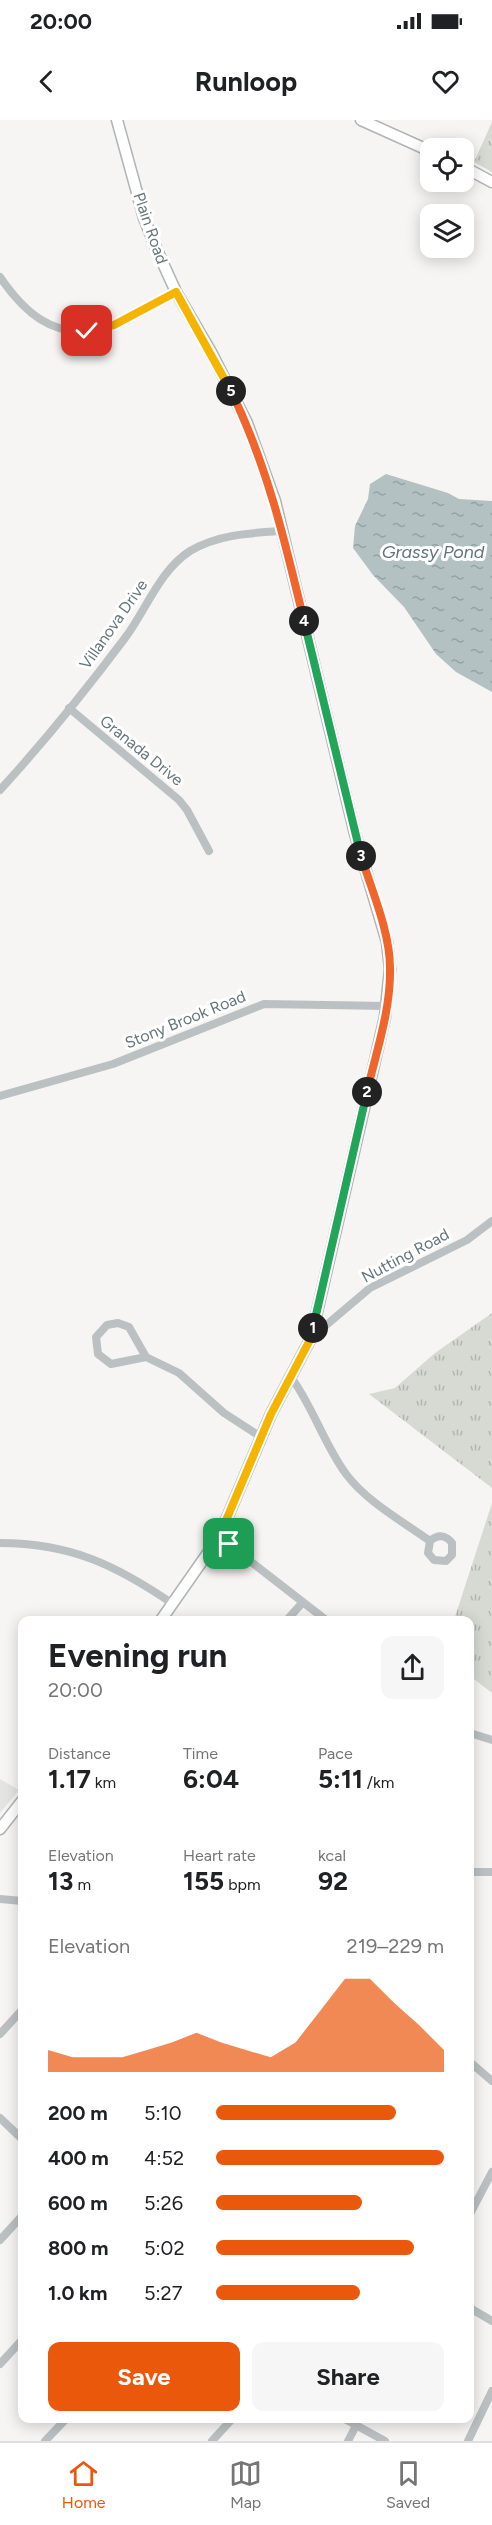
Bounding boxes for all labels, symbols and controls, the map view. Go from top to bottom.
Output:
text: 20:00 [30,8,92,35]
icon: back [30,65,63,98]
text: Runloop [195,65,297,98]
icon: heart [429,65,462,98]
map controls [420,138,474,258]
button: locate [420,138,474,192]
street label: Plain Road [129,190,172,266]
button: layers [420,204,474,258]
pin [61,305,112,356]
icon: check [70,314,103,347]
pin: 5 [216,376,246,406]
text: 5 [226,381,236,400]
water label: Grassy Pond [382,541,485,563]
street label: Villanova Drive [75,576,152,673]
pin: 4 [289,606,319,636]
text: 4 [299,611,309,630]
street label: Granada Drive [96,711,187,790]
pin: 3 [346,841,376,871]
text: 3 [357,846,365,865]
street label: Stony Brook Road [122,987,248,1052]
pin: 2 [352,1077,382,1107]
text: 2 [362,1082,372,1101]
street label: Nutting Road [358,1224,452,1286]
pin: 1 [298,1313,328,1343]
text: 1 [310,1318,316,1337]
pin [203,1518,254,1569]
icon: arrive [212,1527,245,1560]
text: Evening run [48,1636,227,1675]
button: share [381,1636,444,1699]
text: 20:00 [48,1678,103,1702]
text: Distance [48,1744,111,1763]
text: Time [183,1744,218,1763]
text: Pace [318,1744,353,1763]
text: 1.17 [48,1763,91,1795]
text: 6:04 [183,1763,239,1795]
text: 5:11 [318,1763,363,1795]
text: km [91,1773,116,1792]
text: /km [363,1773,394,1792]
text: Elevation [48,1846,114,1865]
text: Heart rate [183,1846,256,1865]
text: kcal [318,1846,346,1865]
text: 13 [48,1865,73,1897]
text: 155 [183,1865,224,1897]
text: 92 [318,1865,348,1897]
text: m [73,1875,91,1894]
text: bpm [224,1875,261,1894]
text: Elevation [48,1934,130,1958]
text: 219–229 m [347,1934,444,1958]
text: 200 m [48,2101,108,2125]
text: 5:10 [144,2101,182,2125]
text: 400 m [48,2146,109,2170]
text: 4:52 [144,2146,184,2170]
text: 600 m [48,2191,108,2215]
text: 5:26 [144,2191,183,2215]
text: 800 m [48,2236,108,2260]
text: 5:02 [144,2236,185,2260]
text: 1.0 km [48,2281,107,2305]
text: 5:27 [144,2281,182,2305]
button: Save [48,2342,240,2411]
button: Share [252,2342,444,2411]
tab: Home [62,2457,106,2512]
tab: Map [229,2457,262,2512]
tab: Saved [386,2457,430,2512]

